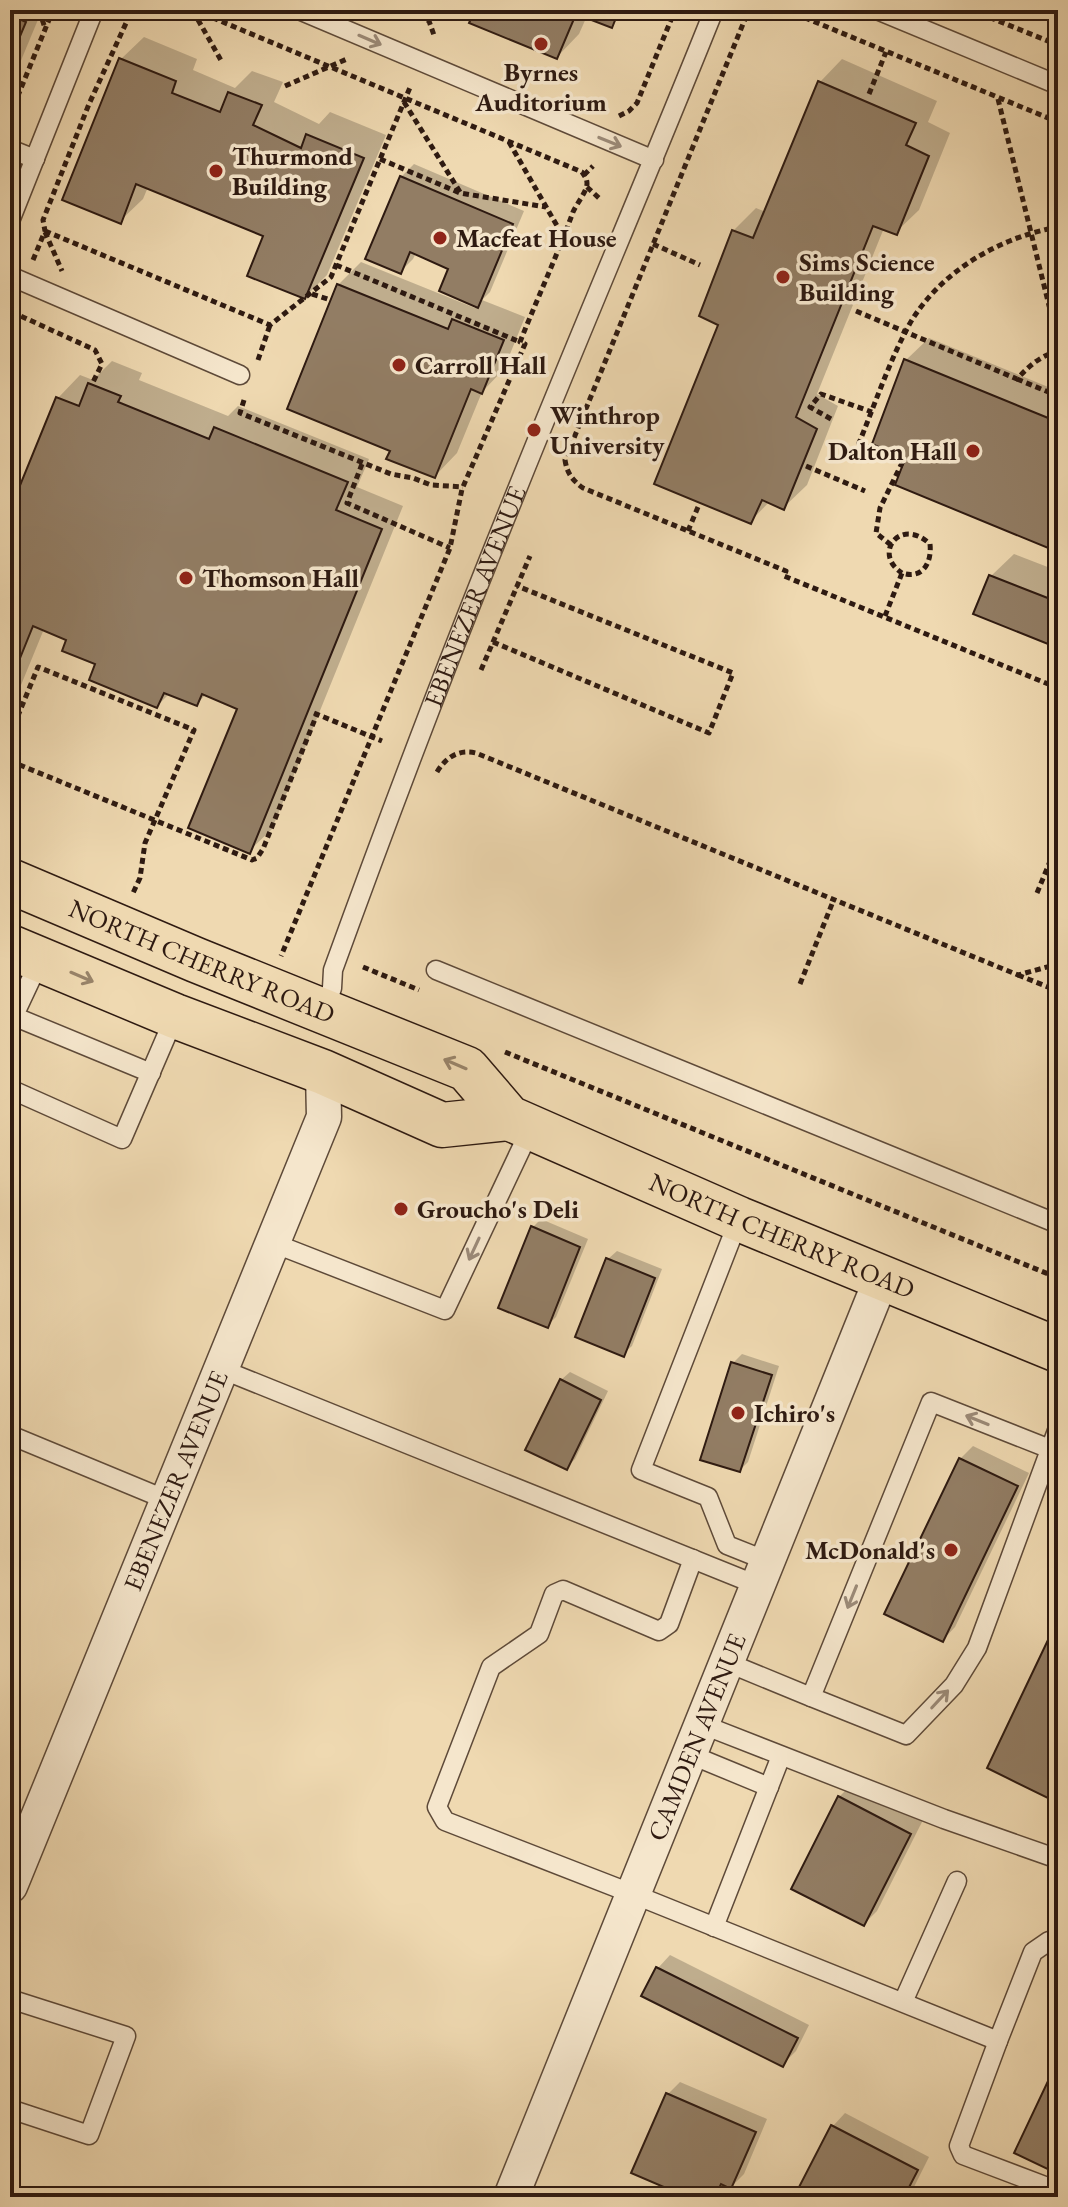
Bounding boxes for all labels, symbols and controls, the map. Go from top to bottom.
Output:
one-way arrow [358,34,382,49]
marker: Byrnes Auditorium [532,35,550,53]
place label: Byrnes Auditorium [474,55,607,119]
one-way arrow [597,135,622,150]
place label: Thurmond Building [232,139,353,203]
marker: Thurmond Building [207,162,225,180]
place label: Macfeat House [456,221,617,255]
marker: Macfeat House [431,229,449,247]
place label: Sims Science Building [799,245,935,309]
marker: Sims Science Building [774,268,792,286]
place label: Carroll Hall [415,348,546,382]
marker: Carroll Hall [390,356,408,374]
place label: Winthrop University [550,398,665,462]
marker: Winthrop University [525,421,543,439]
place label: Dalton Hall [828,434,957,468]
marker: Dalton Hall [964,442,982,460]
street label: EBENEZER AVENUE [416,480,534,712]
place label: Thomson Hall [202,561,359,595]
marker: Thomson Hall [177,569,195,587]
street label: NORTH CHERRY ROAD [64,891,340,1031]
one-way arrow [69,971,94,986]
one-way arrow [443,1056,468,1071]
street label: NORTH CHERRY ROAD [644,1165,920,1306]
place label: Groucho's Deli [417,1192,579,1226]
marker: Groucho's Deli [392,1200,410,1218]
one-way arrow [466,1236,481,1260]
street label: EBENEZER AVENUE [115,1365,236,1596]
place label: Ichiro's [754,1396,835,1430]
marker: Ichiro's [729,1404,747,1422]
one-way arrow [965,1412,990,1426]
place label: McDonald's [805,1533,935,1567]
marker: McDonald's [942,1541,960,1559]
one-way arrow [843,1584,858,1609]
street label: CAMDEN AVENUE [639,1628,754,1846]
one-way arrow [931,1690,949,1710]

